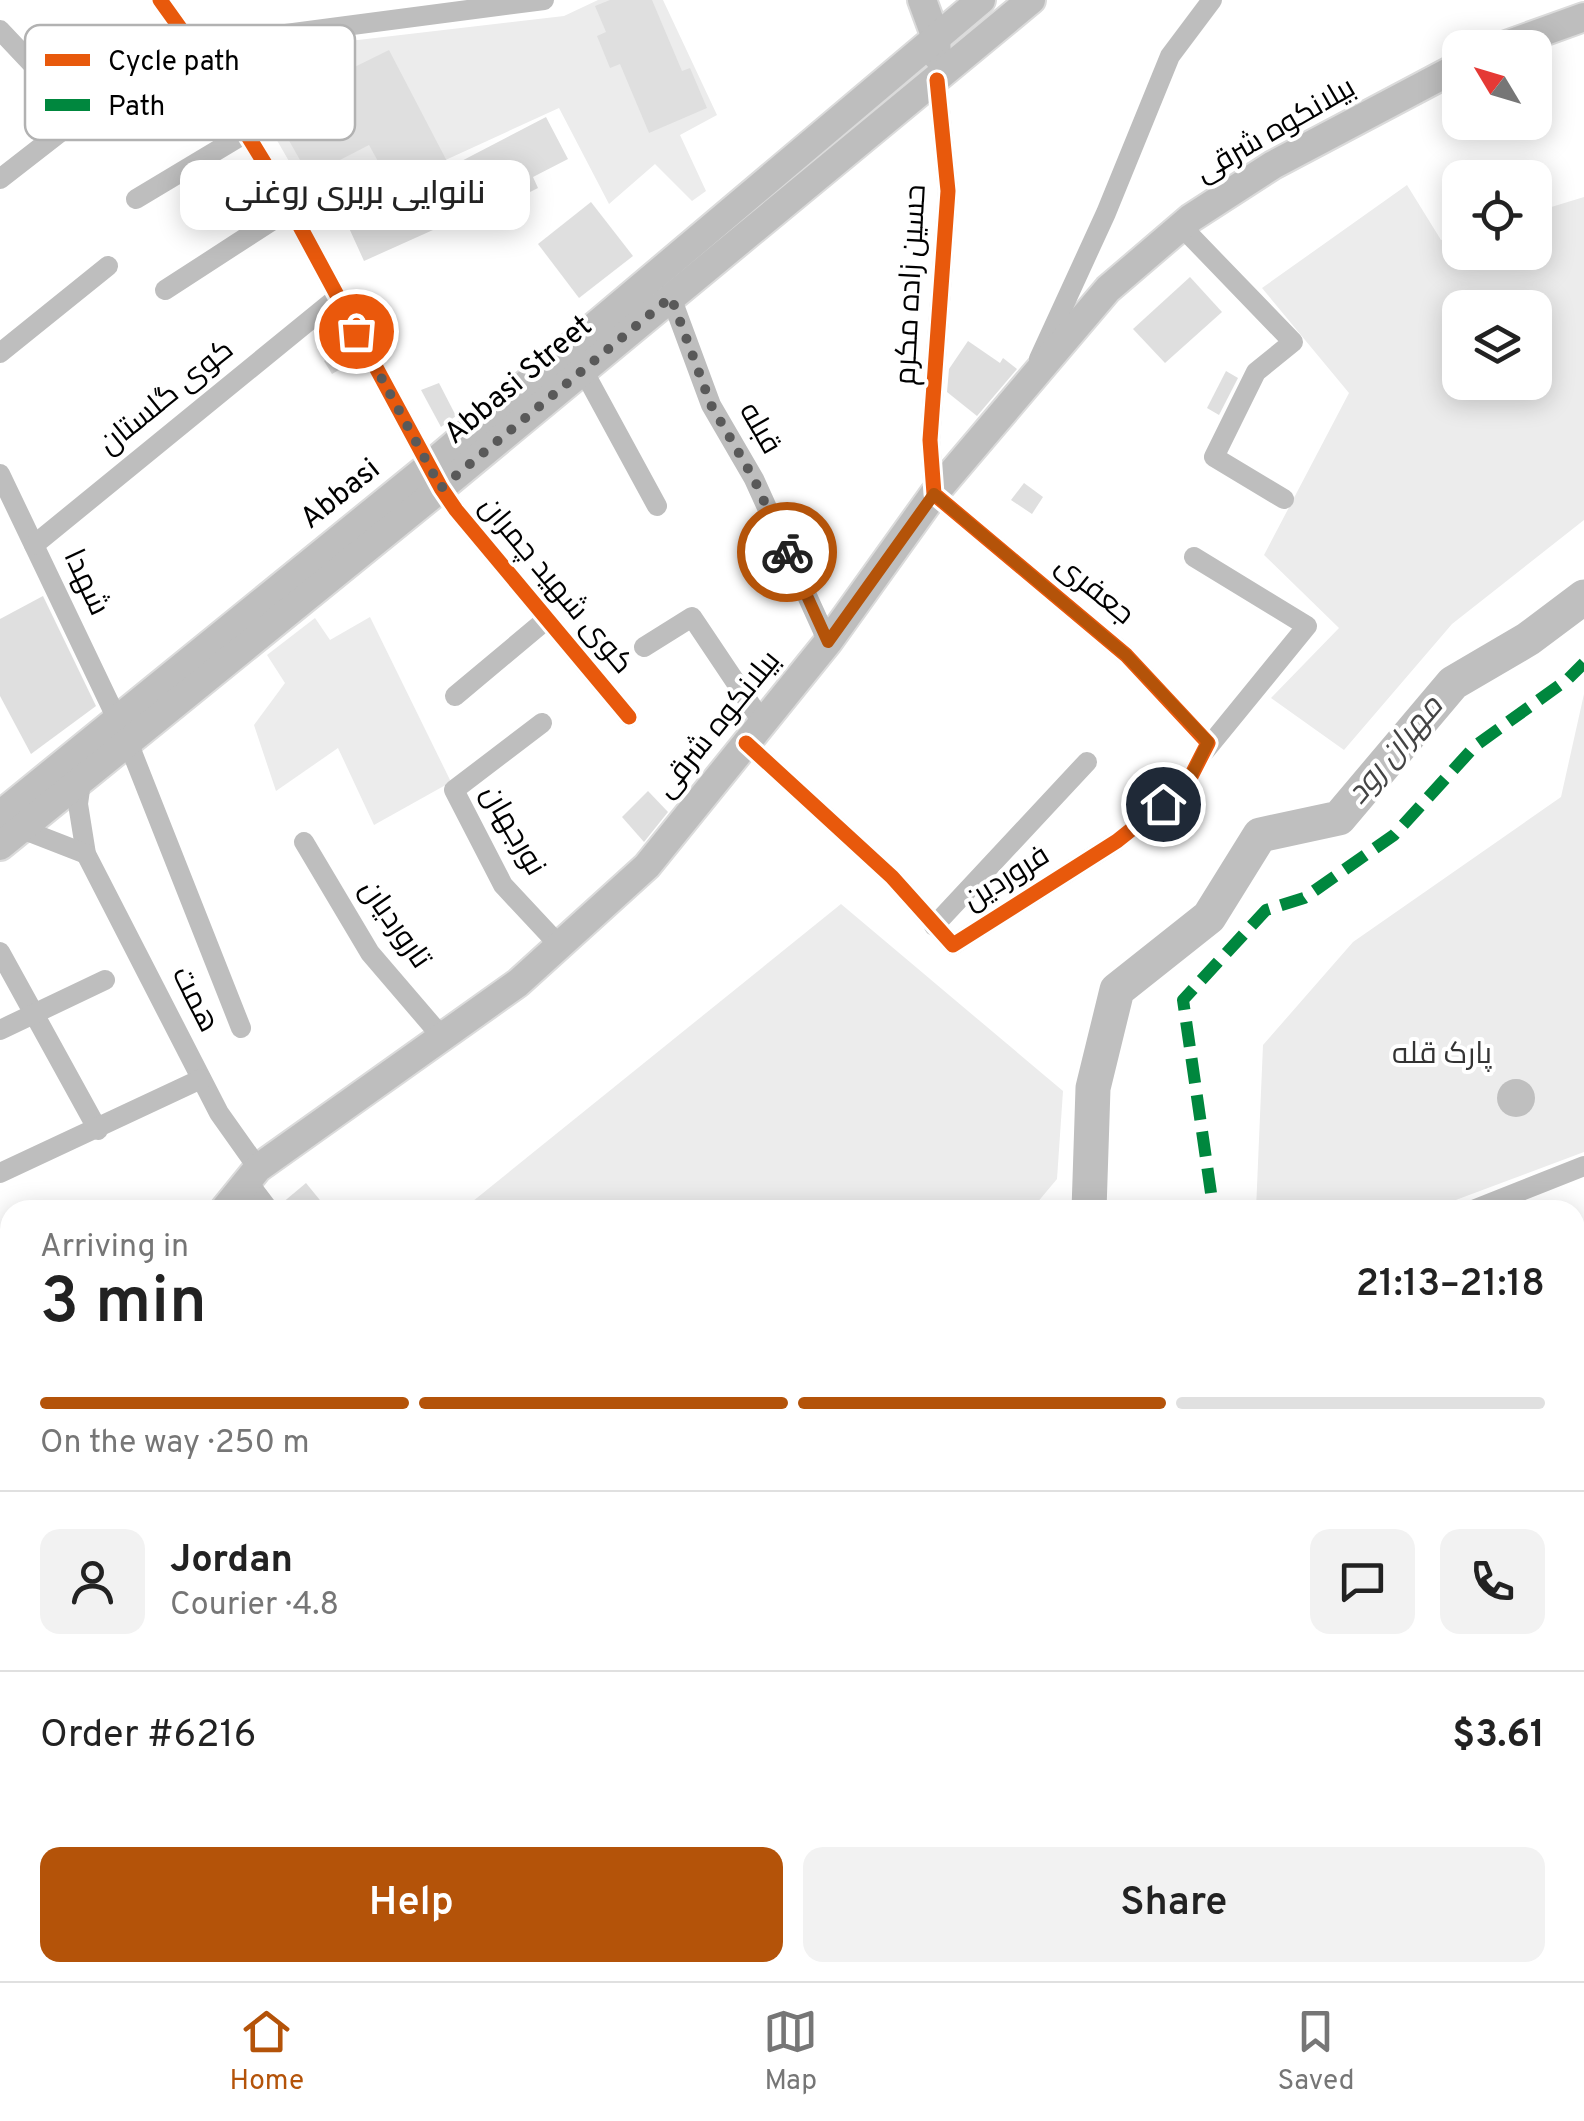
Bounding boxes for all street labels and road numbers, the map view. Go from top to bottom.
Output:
street label: بیلانکوه شرقی [1189,70,1363,192]
street label: حسین زاده مکرم [888,184,936,386]
street label: Abbasi Street [438,308,600,454]
street label: کوی گلستان [92,332,242,464]
street label: قبله [730,397,788,461]
street label: Abbasi [294,452,388,538]
street label: کوی شهید چمران [470,490,640,682]
street label: شهدا [54,544,116,622]
street label: جعفری [1047,548,1141,634]
street label: بیلانکوه شرقی [648,644,790,806]
street label: نورجهان [471,779,553,883]
street label: فروردین [957,838,1057,920]
street label: تاروردیان [350,873,438,977]
street label: همت [162,961,226,1039]

